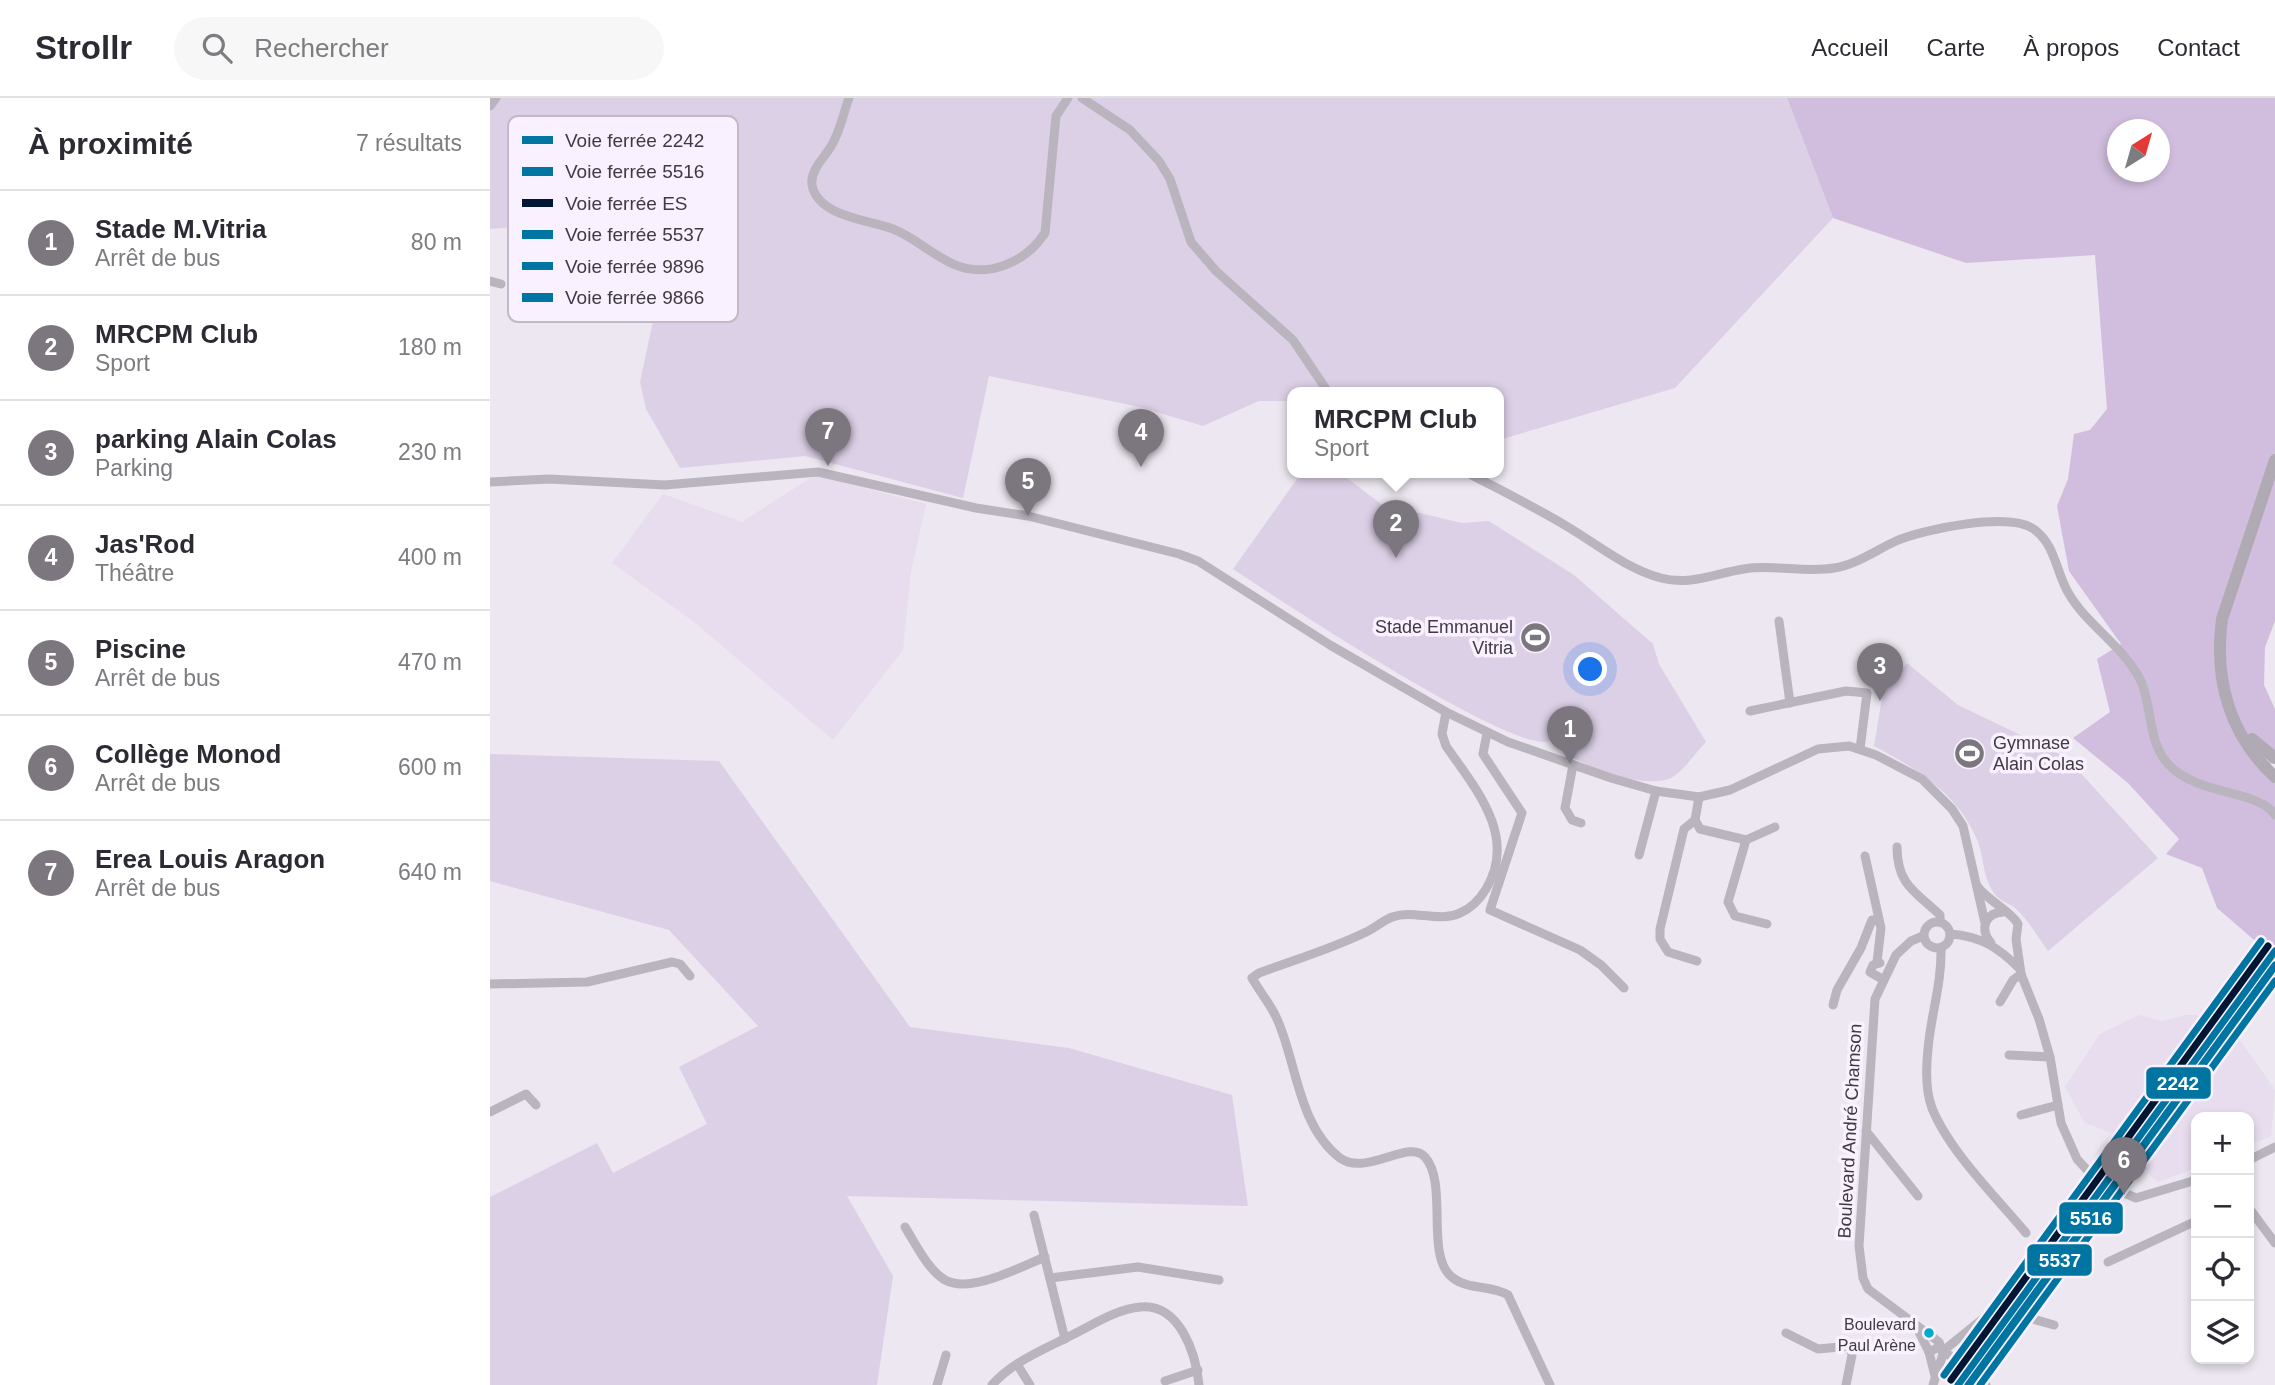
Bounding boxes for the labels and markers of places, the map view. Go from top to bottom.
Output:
pin: 7 [805,408,851,466]
pin: 4 [1118,409,1164,467]
pin: 5 [1005,458,1051,516]
pin: 2 [1373,500,1419,558]
place label: Stade Emmanuel Vitria [1375,617,1514,658]
sports icon: Stade Emmanuel Vitria [1519,620,1553,654]
pin: 3 [1857,643,1903,701]
pin: 1 [1547,706,1593,764]
place label: Gymnase Alain Colas [1993,733,2084,774]
sports icon: Gymnase Alain Colas [1953,736,1987,770]
pin: 6 [2101,1137,2147,1195]
place label: Boulevard Paul Arène [1838,1316,1916,1354]
marker: Boulevard Paul Arène [1922,1326,1936,1340]

